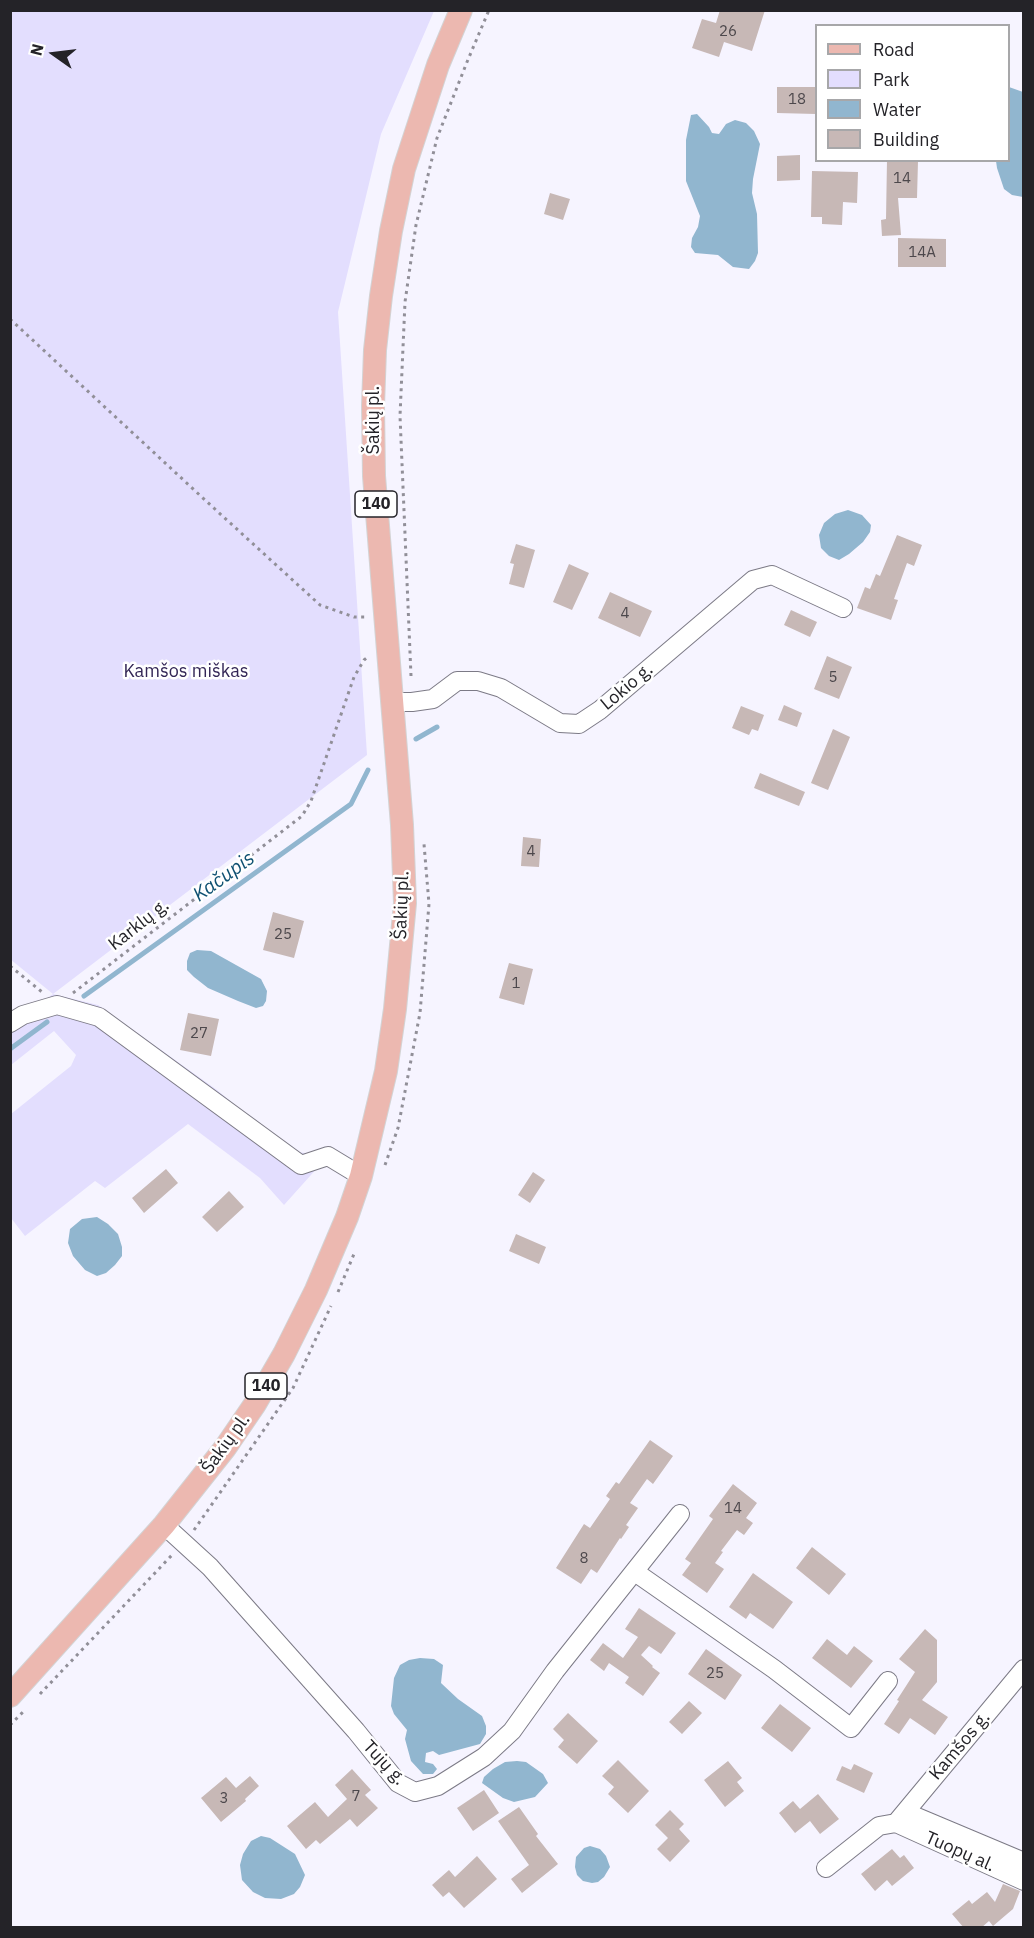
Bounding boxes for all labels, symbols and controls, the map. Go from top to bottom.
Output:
house number: 26 [719,23,737,41]
north arrow [24,24,84,84]
legend [815,24,1010,162]
text: Road [873,38,914,61]
text: N [25,42,48,58]
text: Park [873,68,909,91]
house number: 18 [788,91,806,109]
text: Water [873,98,921,121]
text: Building [873,128,939,151]
house number: 14 [893,170,911,188]
house number: 14A [908,244,936,262]
street label: Šakių pl. [363,386,385,454]
road number: 140 [355,491,397,517]
house number: 4 [621,605,629,623]
street label: Lokio g. [596,659,658,715]
park label: Kamšos miškas [123,661,249,683]
house number: 5 [829,669,837,687]
house number: 4 [527,843,535,861]
water label: Kačupis [189,847,259,907]
street label: Šakių pl. [390,870,414,940]
street label: Karklų g. [104,895,174,955]
house number: 25 [274,926,292,944]
house number: 1 [512,975,520,993]
house number: 27 [190,1025,208,1043]
road number: 140 [245,1373,287,1399]
street label: Šakių pl. [197,1410,255,1478]
house number: 14 [724,1500,742,1518]
house number: 8 [580,1550,588,1568]
house number: 25 [706,1665,724,1683]
street label: Kamšos g. [925,1707,995,1785]
street label: Tujų g. [358,1736,410,1790]
house number: 7 [352,1788,360,1806]
house number: 3 [220,1790,228,1808]
street label: Tuopų al. [922,1827,998,1877]

